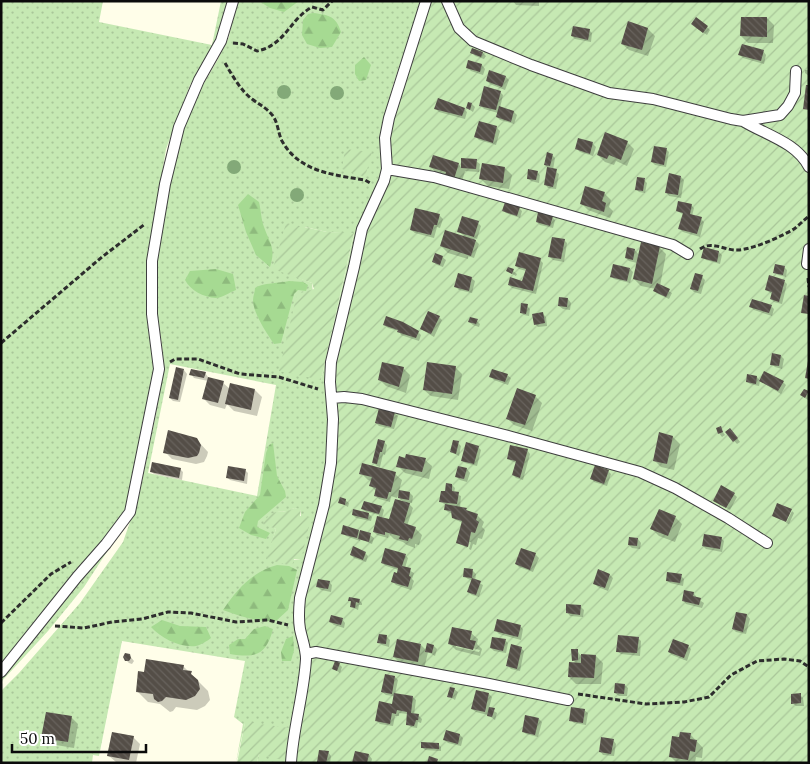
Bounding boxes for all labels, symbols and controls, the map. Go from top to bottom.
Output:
scale bar [12,722,146,754]
text: 50 m [20,729,55,748]

